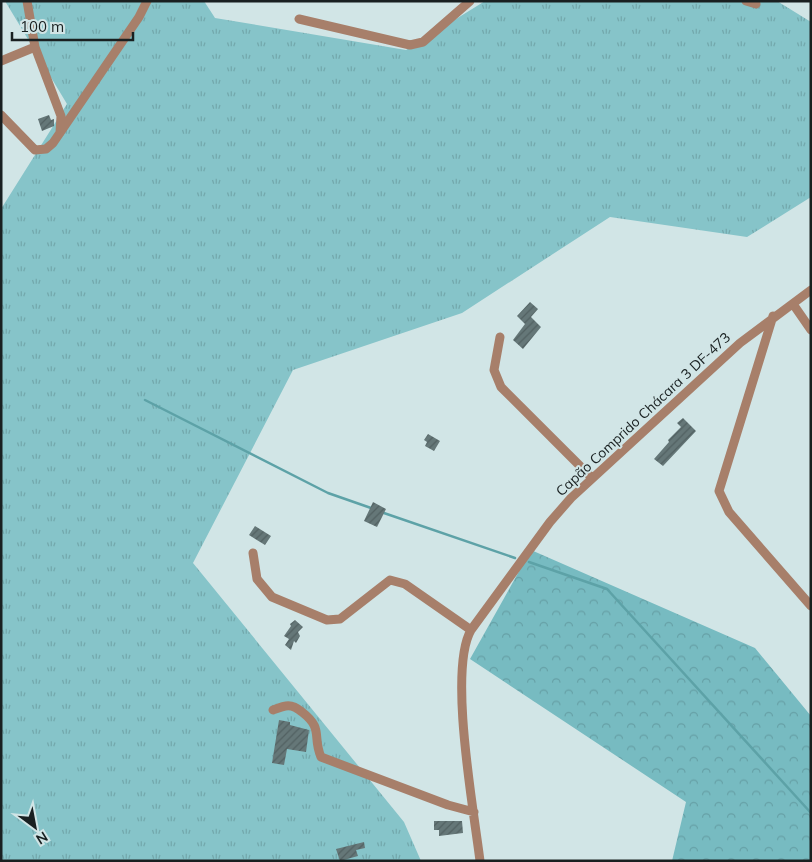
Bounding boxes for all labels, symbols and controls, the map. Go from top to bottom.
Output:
scale bar [12,10,134,42]
text: 100 m [20,17,64,36]
street label: Capão Comprido Chácara 3 DF-473 [552,328,734,500]
north arrow [10,802,60,852]
text: N [33,828,51,848]

